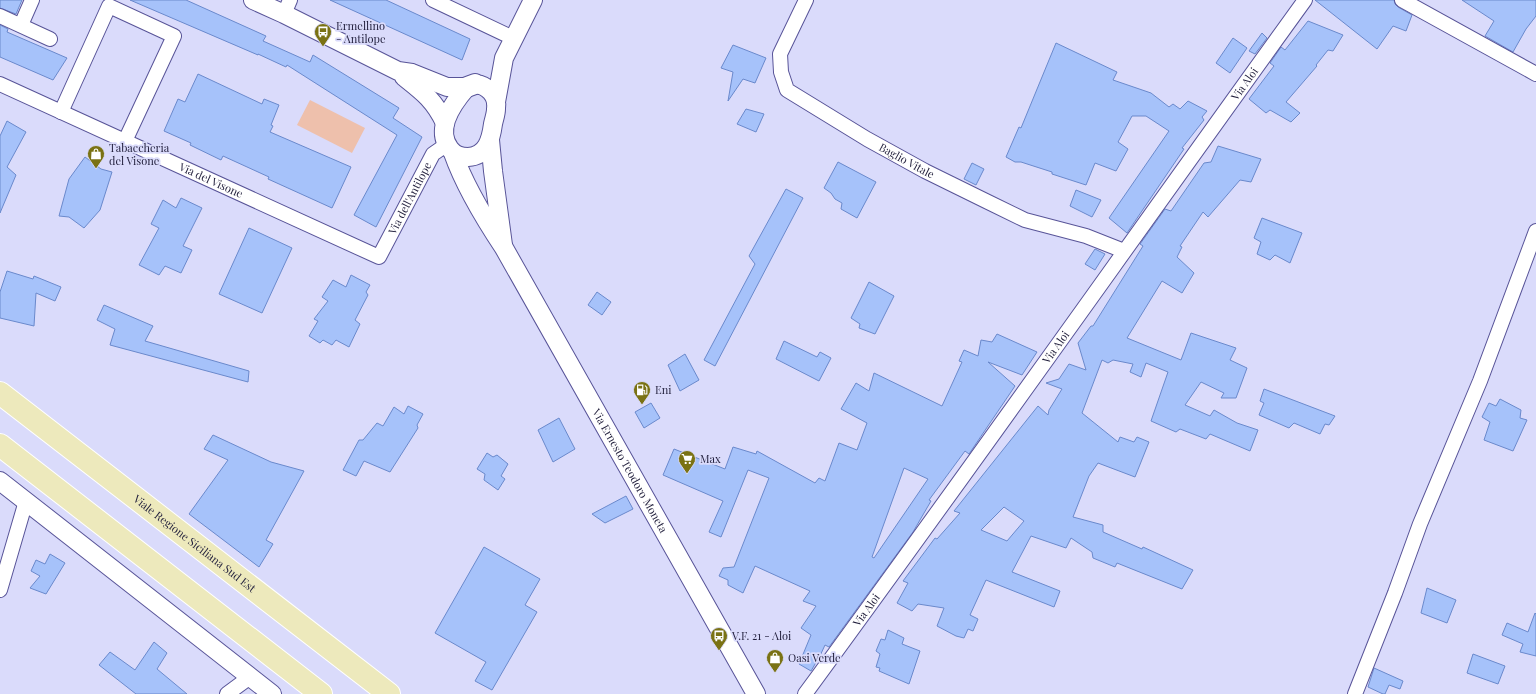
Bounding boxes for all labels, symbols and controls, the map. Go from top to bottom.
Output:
place label: Ermellino - Antilope [336,18,386,46]
bus stop icon: Ermellino - Antilope [313,22,333,47]
street label: Via Aloi [1227,64,1261,104]
street label: Baglio Vitale [877,139,937,182]
place label: Tabaccheria del Visone [109,140,170,168]
shop icon: Tabaccheria del Visone [86,144,106,169]
street label: Via del Visone [176,158,246,201]
street label: Via dell'Antilope [384,159,435,238]
street label: Via Aloi [1038,328,1072,367]
fuel station icon: Eni [632,380,652,405]
place label: Eni [655,382,672,397]
street label: Via Ernesto Teodoro Moneta [589,405,672,536]
supermarket icon: Max [677,449,697,474]
place label: Max [700,451,721,466]
street label: Viale Regione Siciliana Sud Est [130,490,259,595]
street label: Via Aloi [848,590,883,630]
bus stop icon: V.F. 21 - Aloi [709,626,729,651]
place label: V.F. 21 - Aloi [731,628,791,643]
shop icon: Oasi Verde [765,648,785,673]
place label: Oasi Verde [788,650,841,665]

